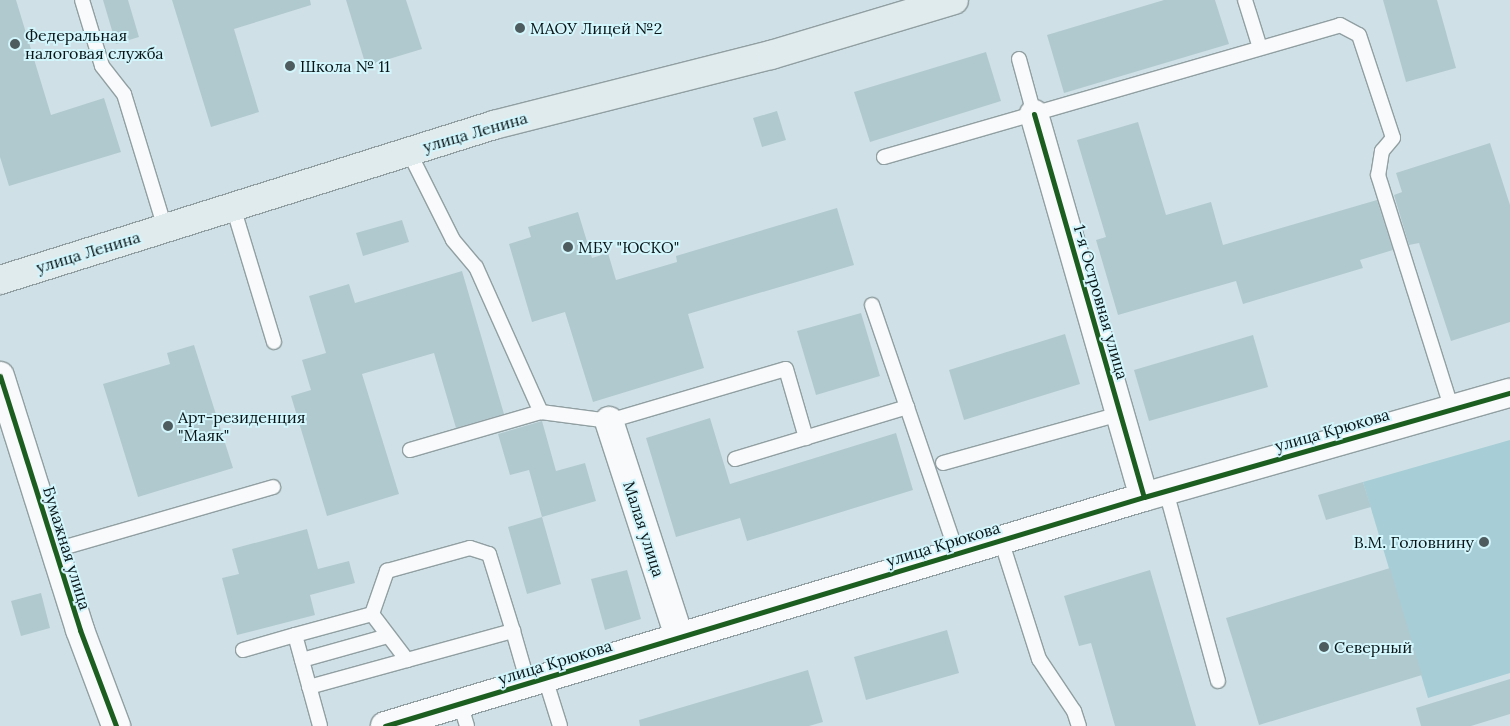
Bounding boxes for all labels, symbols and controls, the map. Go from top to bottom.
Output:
place label: МАОУ Лицей №2 [530,18,662,38]
marker: МАОУ Лицей №2 [514,22,526,34]
place label: Федеральная налоговая служба [25,25,164,63]
marker: Федеральная налоговая служба [9,38,21,50]
place label: Школа № 11 [300,56,390,76]
marker: Школа № 11 [284,60,296,72]
street label: улица Ленина [420,108,530,156]
street label: 1-я Островная улица [1070,223,1132,381]
street label: улица Ленина [34,227,142,277]
place label: МБУ "ЮСКО" [578,237,679,257]
marker: МБУ "ЮСКО" [562,241,574,253]
street label: улица Крюкова [1273,404,1391,456]
place label: Арт-резиденция "Маяк" [178,407,306,445]
marker: Арт-резиденция "Маяк" [162,420,174,432]
street label: Малая улица [619,479,669,579]
street label: Бумажная улица [39,484,95,612]
street label: улица Крюкова [884,518,1002,570]
place label: В.М. Головнину [1354,532,1474,552]
marker: В.М. Головнину [1478,536,1490,548]
street label: улица Крюкова [496,636,614,688]
place label: Северный [1334,637,1412,657]
marker: Северный [1318,641,1330,653]

